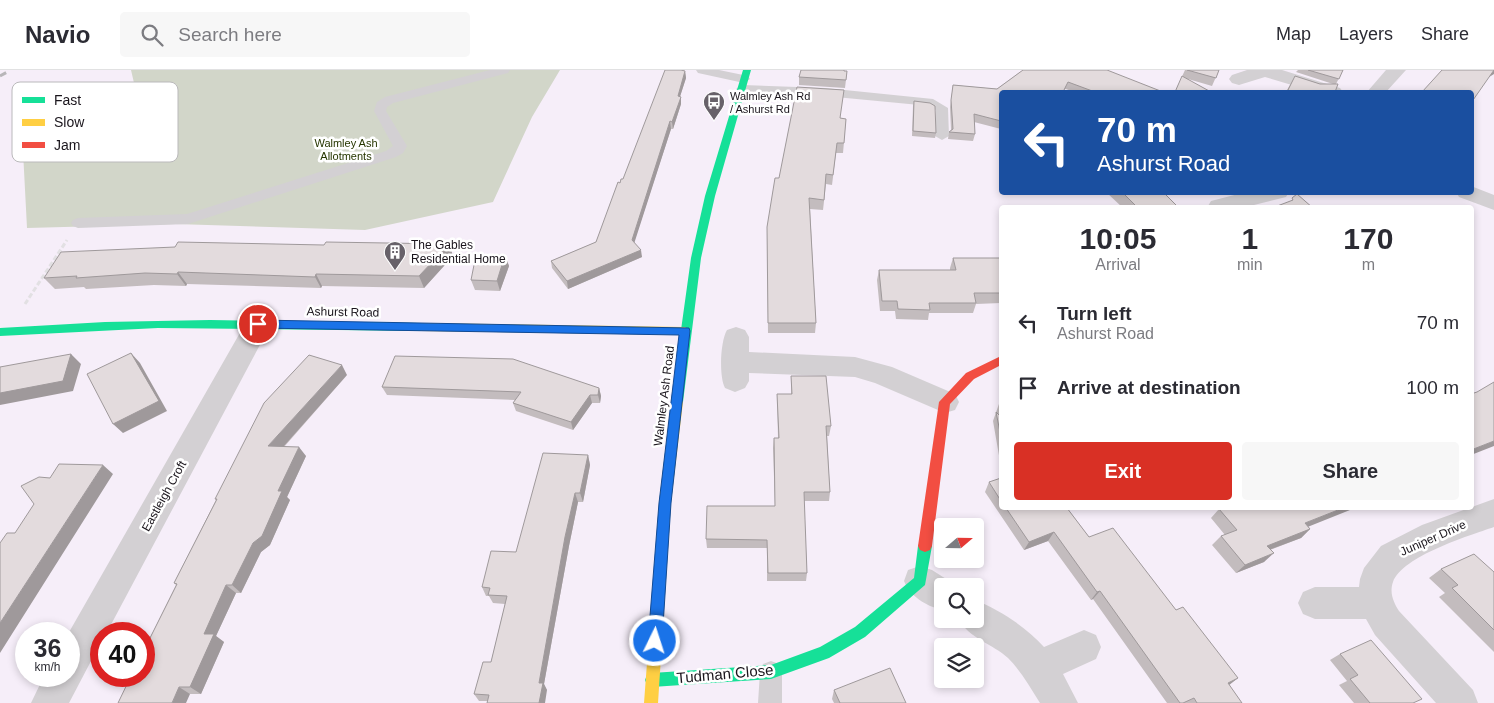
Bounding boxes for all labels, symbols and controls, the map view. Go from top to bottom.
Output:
search box [120,12,470,57]
text: Navio [25,21,90,48]
icon: search [138,21,166,49]
text: Search here [178,24,282,45]
text: Map [1276,24,1311,44]
text: Layers [1339,24,1393,44]
text: Share [1421,24,1469,44]
legend [12,82,178,162]
bus stop icon: Walmley Ash Rd / Ashurst Rd [702,90,726,121]
place label: Walmley Ash Rd / Ashurst Rd [730,90,810,115]
text: Fast [54,92,81,108]
icon: left [1014,110,1079,175]
text: 70 m [1097,110,1177,149]
text: Slow [54,114,85,130]
text: Jam [54,137,80,153]
park label: Walmley Ash Allotments [314,137,378,162]
text: Ashurst Road [1097,151,1230,176]
text: 10:05 [1080,222,1156,255]
text: 1 [1241,222,1258,255]
text: 170 [1343,222,1393,255]
place label: The Gables Residential Home [411,238,506,266]
building icon: The Gables Residential Home [383,240,407,271]
text: Arrival [1095,256,1141,273]
text: min [1237,256,1263,273]
text: m [1362,256,1375,273]
pin [237,303,279,345]
text: Turn left [1057,303,1132,324]
street label: Ashurst Road [307,304,379,320]
icon: left [1014,309,1042,337]
icon: arrive [244,310,272,338]
text: 70 m [1417,312,1459,333]
text: Ashurst Road [1057,325,1154,342]
street label: Walmley Ash Road [651,345,677,447]
icon: arrive [1014,374,1042,402]
text: Arrive at destination [1057,377,1241,398]
text: 100 m [1406,377,1459,398]
button: Exit [1014,442,1232,500]
button: Share [1242,442,1459,500]
street label: Eastleigh Croft [139,458,190,534]
street label: Juniper Drive [1398,517,1468,559]
north arrow [934,518,984,568]
map controls [934,518,984,688]
button: search [934,578,984,628]
position arrow [628,614,680,666]
speed limit sign: 40 [90,622,155,687]
text: 36 [34,634,61,662]
button: layers [934,638,984,688]
text: km/h [34,660,61,674]
street label: Tudman Close [676,661,774,686]

